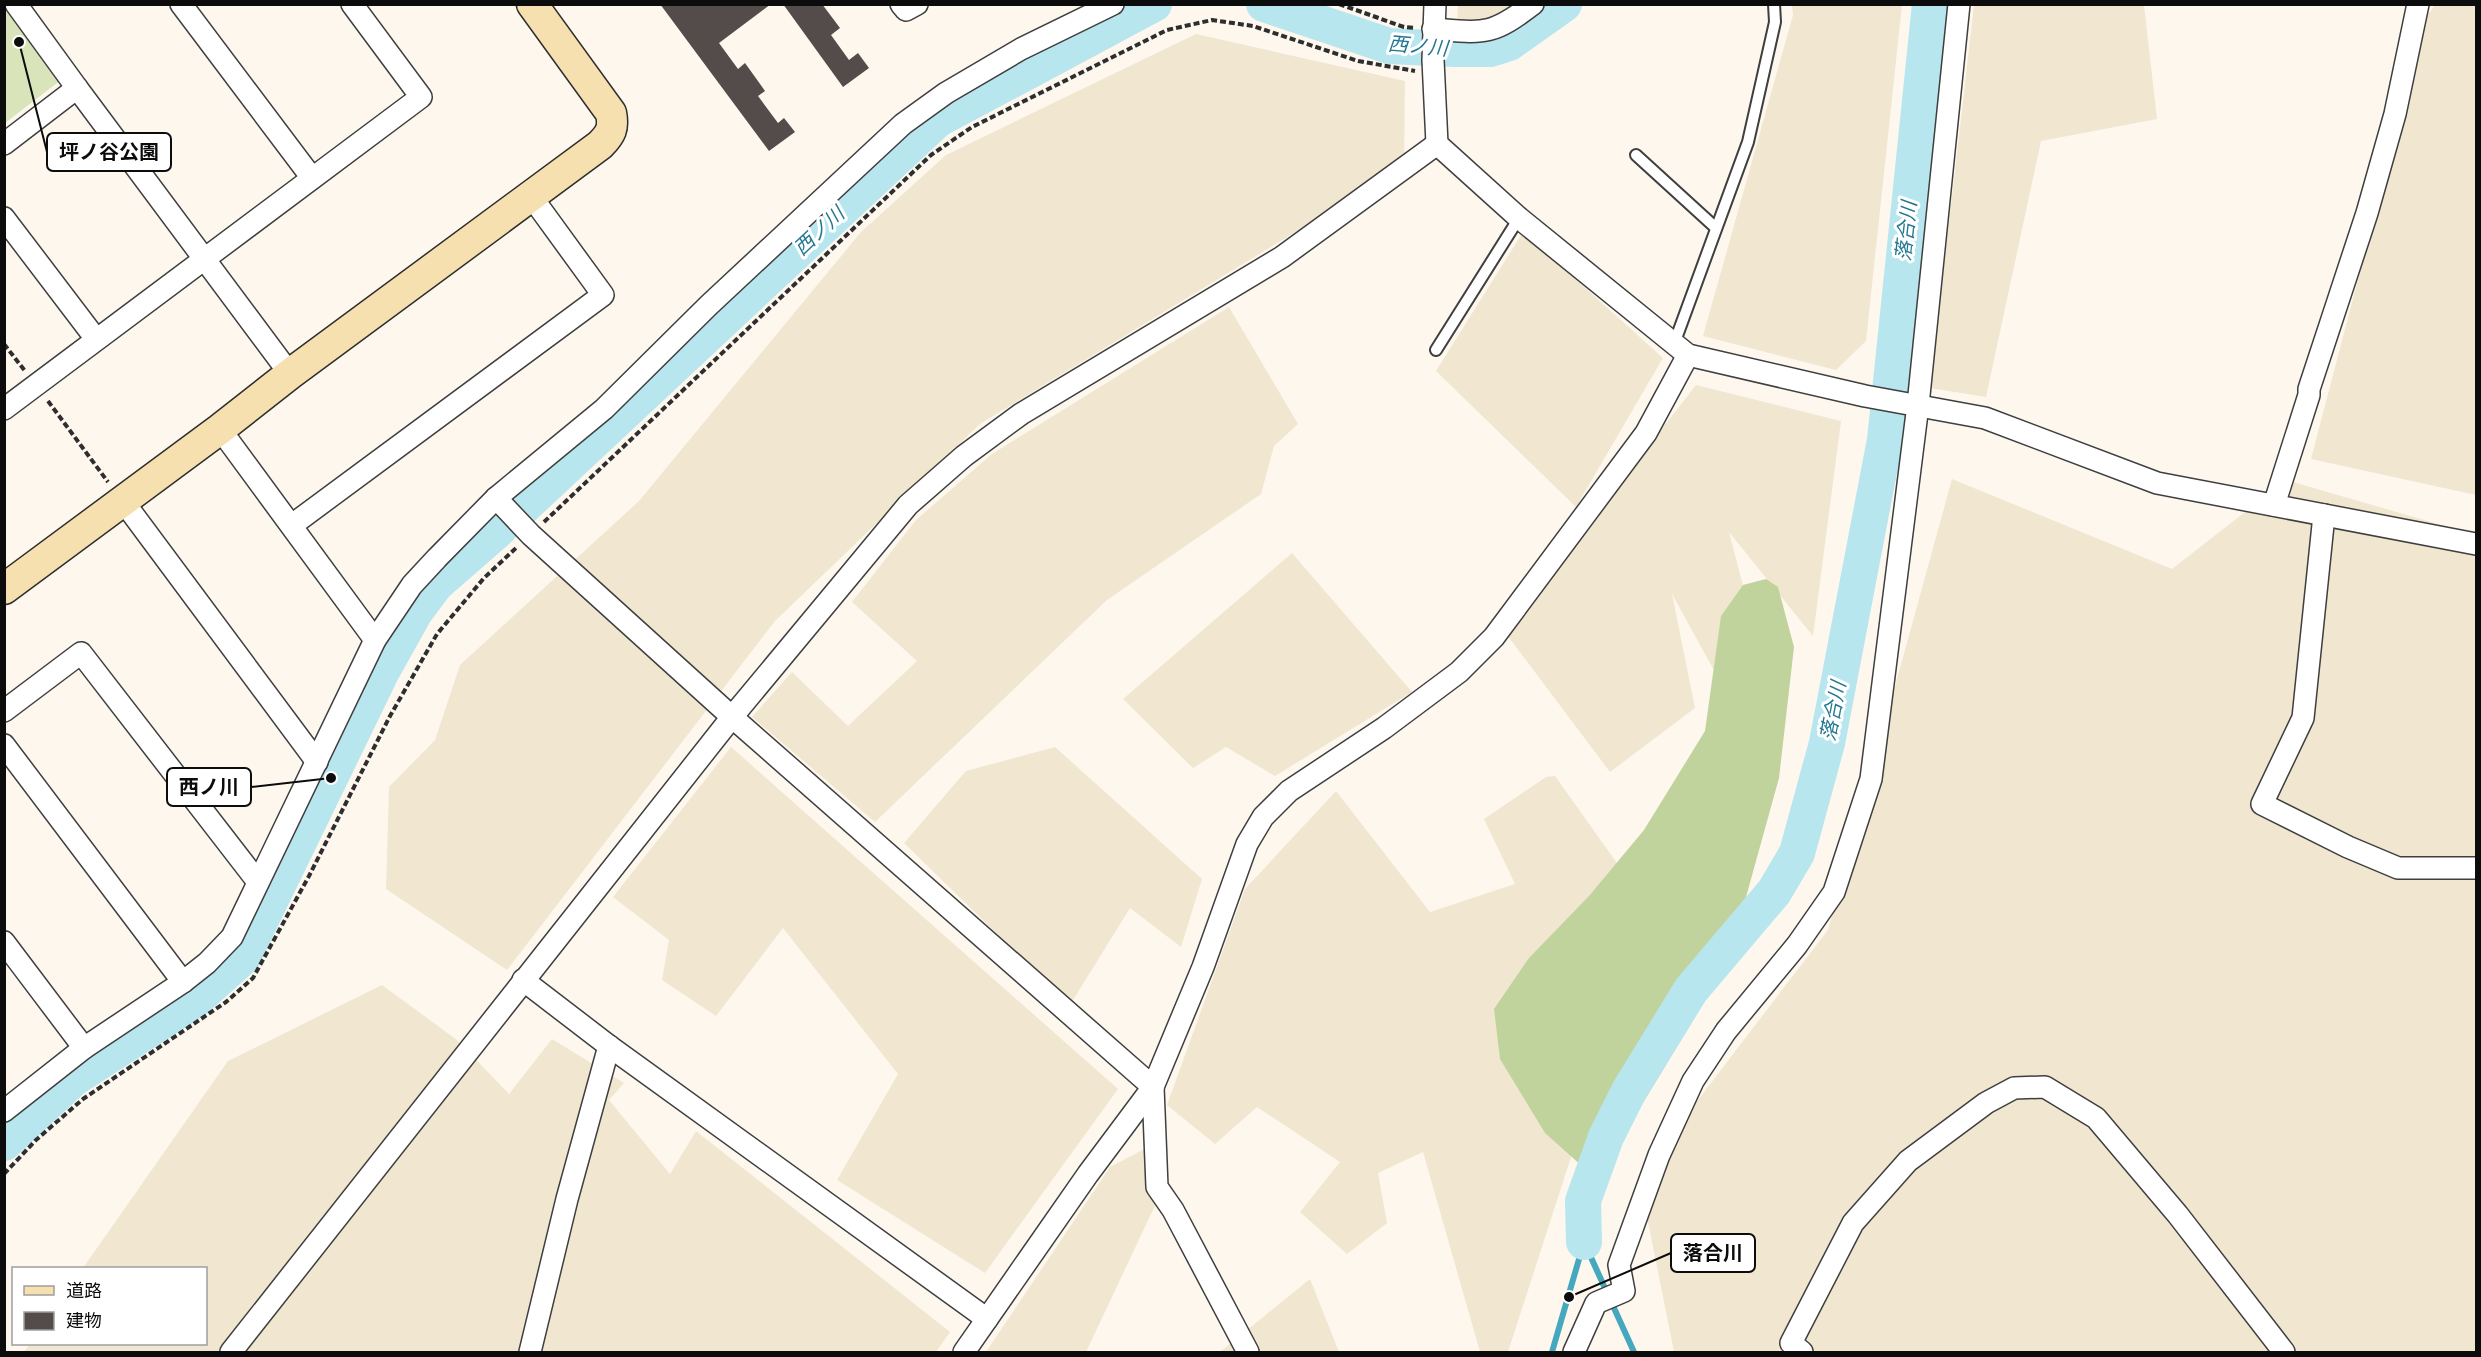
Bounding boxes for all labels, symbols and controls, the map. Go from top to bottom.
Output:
water label: 西ノ川 [1387,32,1451,60]
callout: 坪ノ谷公園 [47,133,171,171]
text: 坪ノ谷公園 [59,141,159,163]
water label: 落合川 [1892,198,1920,262]
water label: 西ノ川 [790,201,850,260]
water label: 落合川 [1816,677,1850,743]
callout: 西ノ川 [167,768,251,806]
text: 西ノ川 [179,776,239,798]
callout: 落合川 [1671,1234,1755,1272]
text: 落合川 [1683,1242,1743,1264]
legend [12,1267,207,1345]
text: 道路 [66,1281,102,1301]
text: 建物 [66,1311,102,1331]

